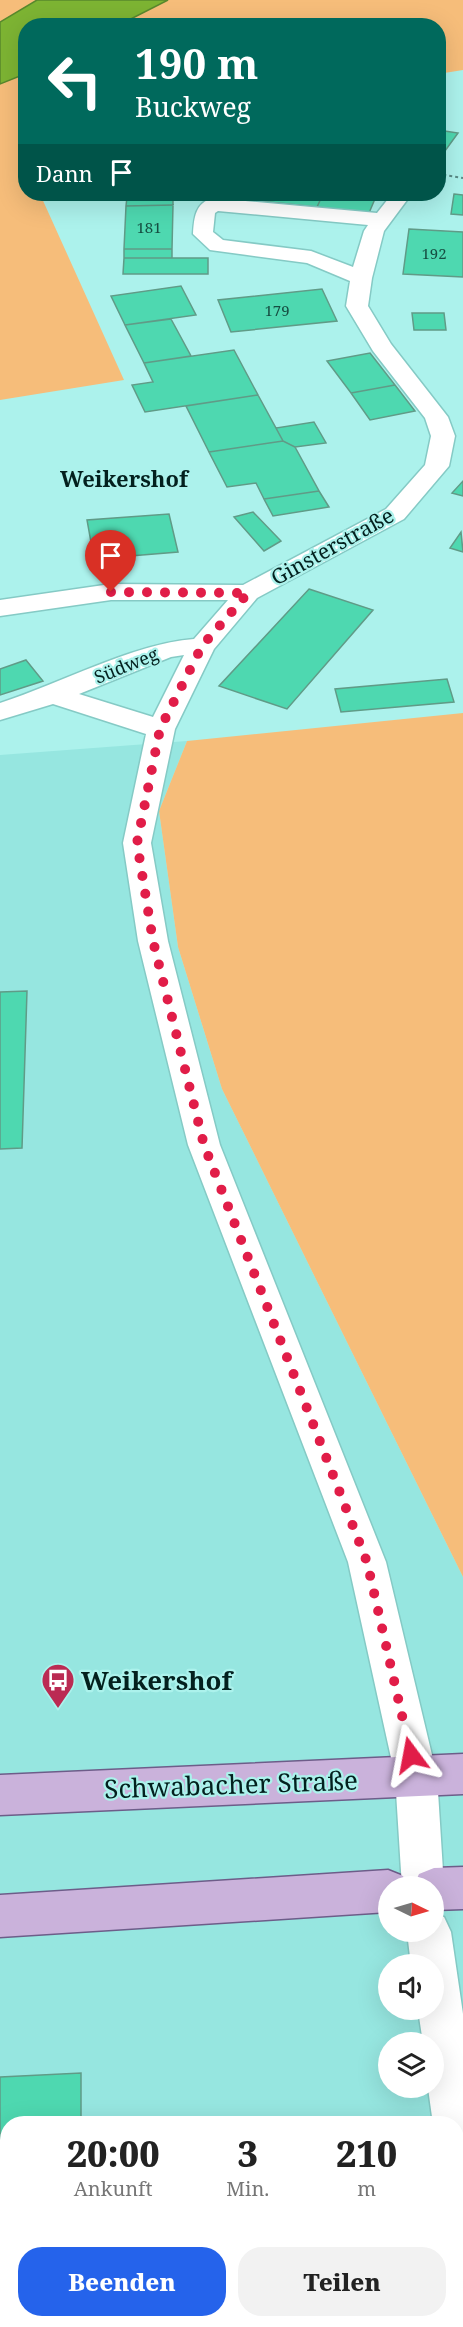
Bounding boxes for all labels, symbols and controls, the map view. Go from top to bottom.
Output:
text: 190 m [135,34,259,91]
icon: left [36,42,114,120]
text: Buckweg [135,88,251,125]
icon: arrive [105,156,138,189]
text: Dann [36,158,93,188]
house number: 181 [136,217,162,237]
house number: 192 [421,243,447,263]
house number: 179 [264,300,290,320]
district label: Weikershof [60,463,190,493]
street label: Ginsterstraße [266,501,398,591]
pin [85,530,136,592]
icon: arrive [94,539,127,572]
street label: Südweg [90,641,162,689]
bus stop icon: Weikershof [40,1662,76,1709]
place label: Weikershof [81,1662,235,1698]
position arrow [379,1723,443,1787]
street label: Schwabacher Straße [104,1762,358,1806]
north arrow [378,1876,444,1942]
map controls [378,1876,444,2098]
button: sound [378,1954,444,2020]
button: layers [378,2032,444,2098]
text: 20:00 [67,2129,160,2178]
text: 3 [238,2129,258,2178]
text: 210 [336,2129,397,2178]
text: Ankunft [74,2175,153,2202]
text: Min. [226,2175,269,2202]
text: m [357,2175,376,2202]
button: Beenden [18,2247,226,2316]
button: Teilen [238,2247,446,2316]

